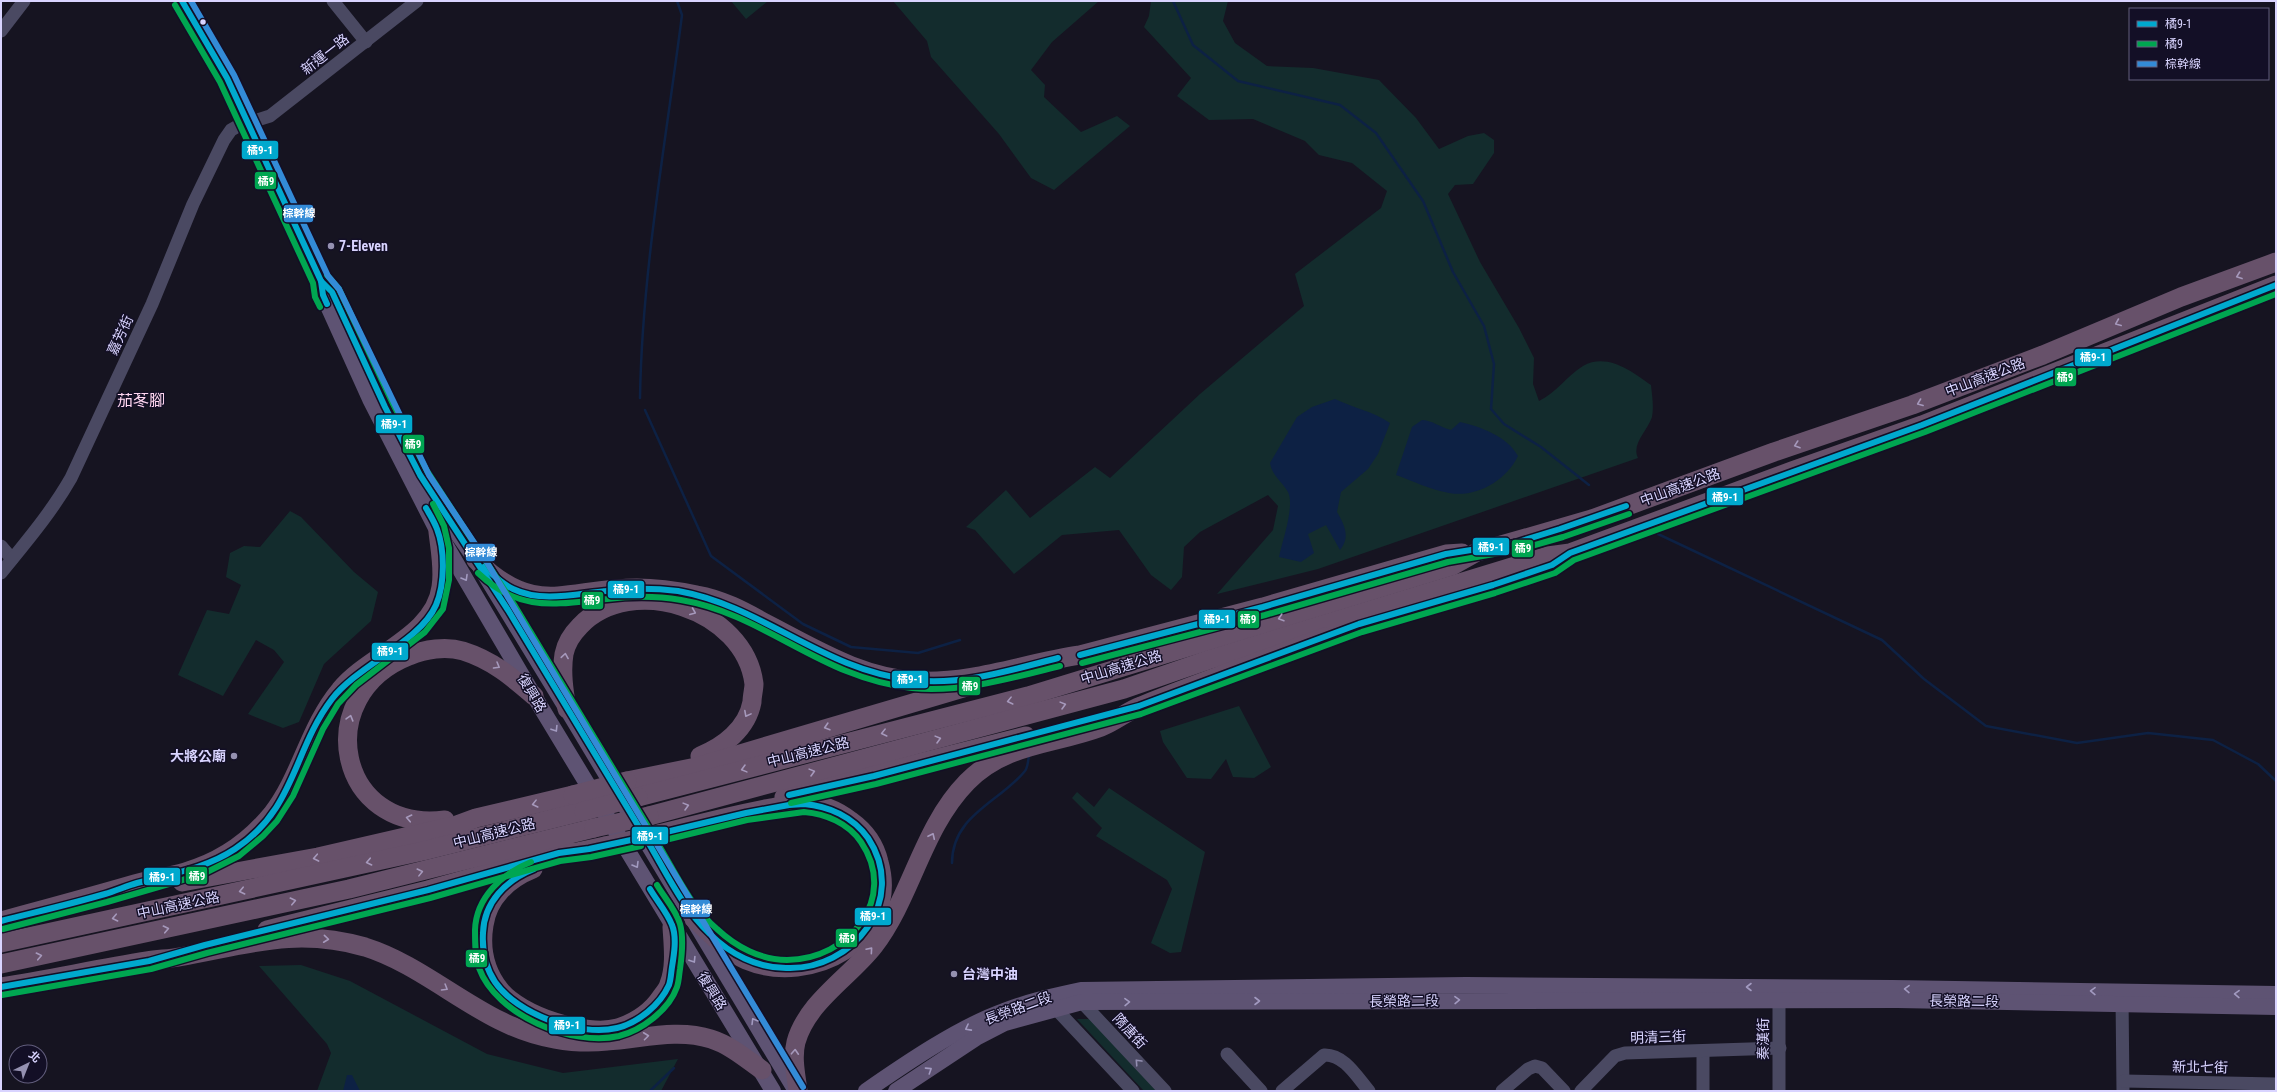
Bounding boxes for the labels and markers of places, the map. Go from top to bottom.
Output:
unlabelled marker [198,17,208,27]
place label: 7-Eleven [339,238,388,254]
marker: 7-Eleven [326,241,336,251]
place label: 大將公廟 [170,748,226,764]
marker: 大將公廟 [229,751,239,761]
place label: 台灣中油 [962,966,1018,982]
marker: 台灣中油 [949,969,959,979]

